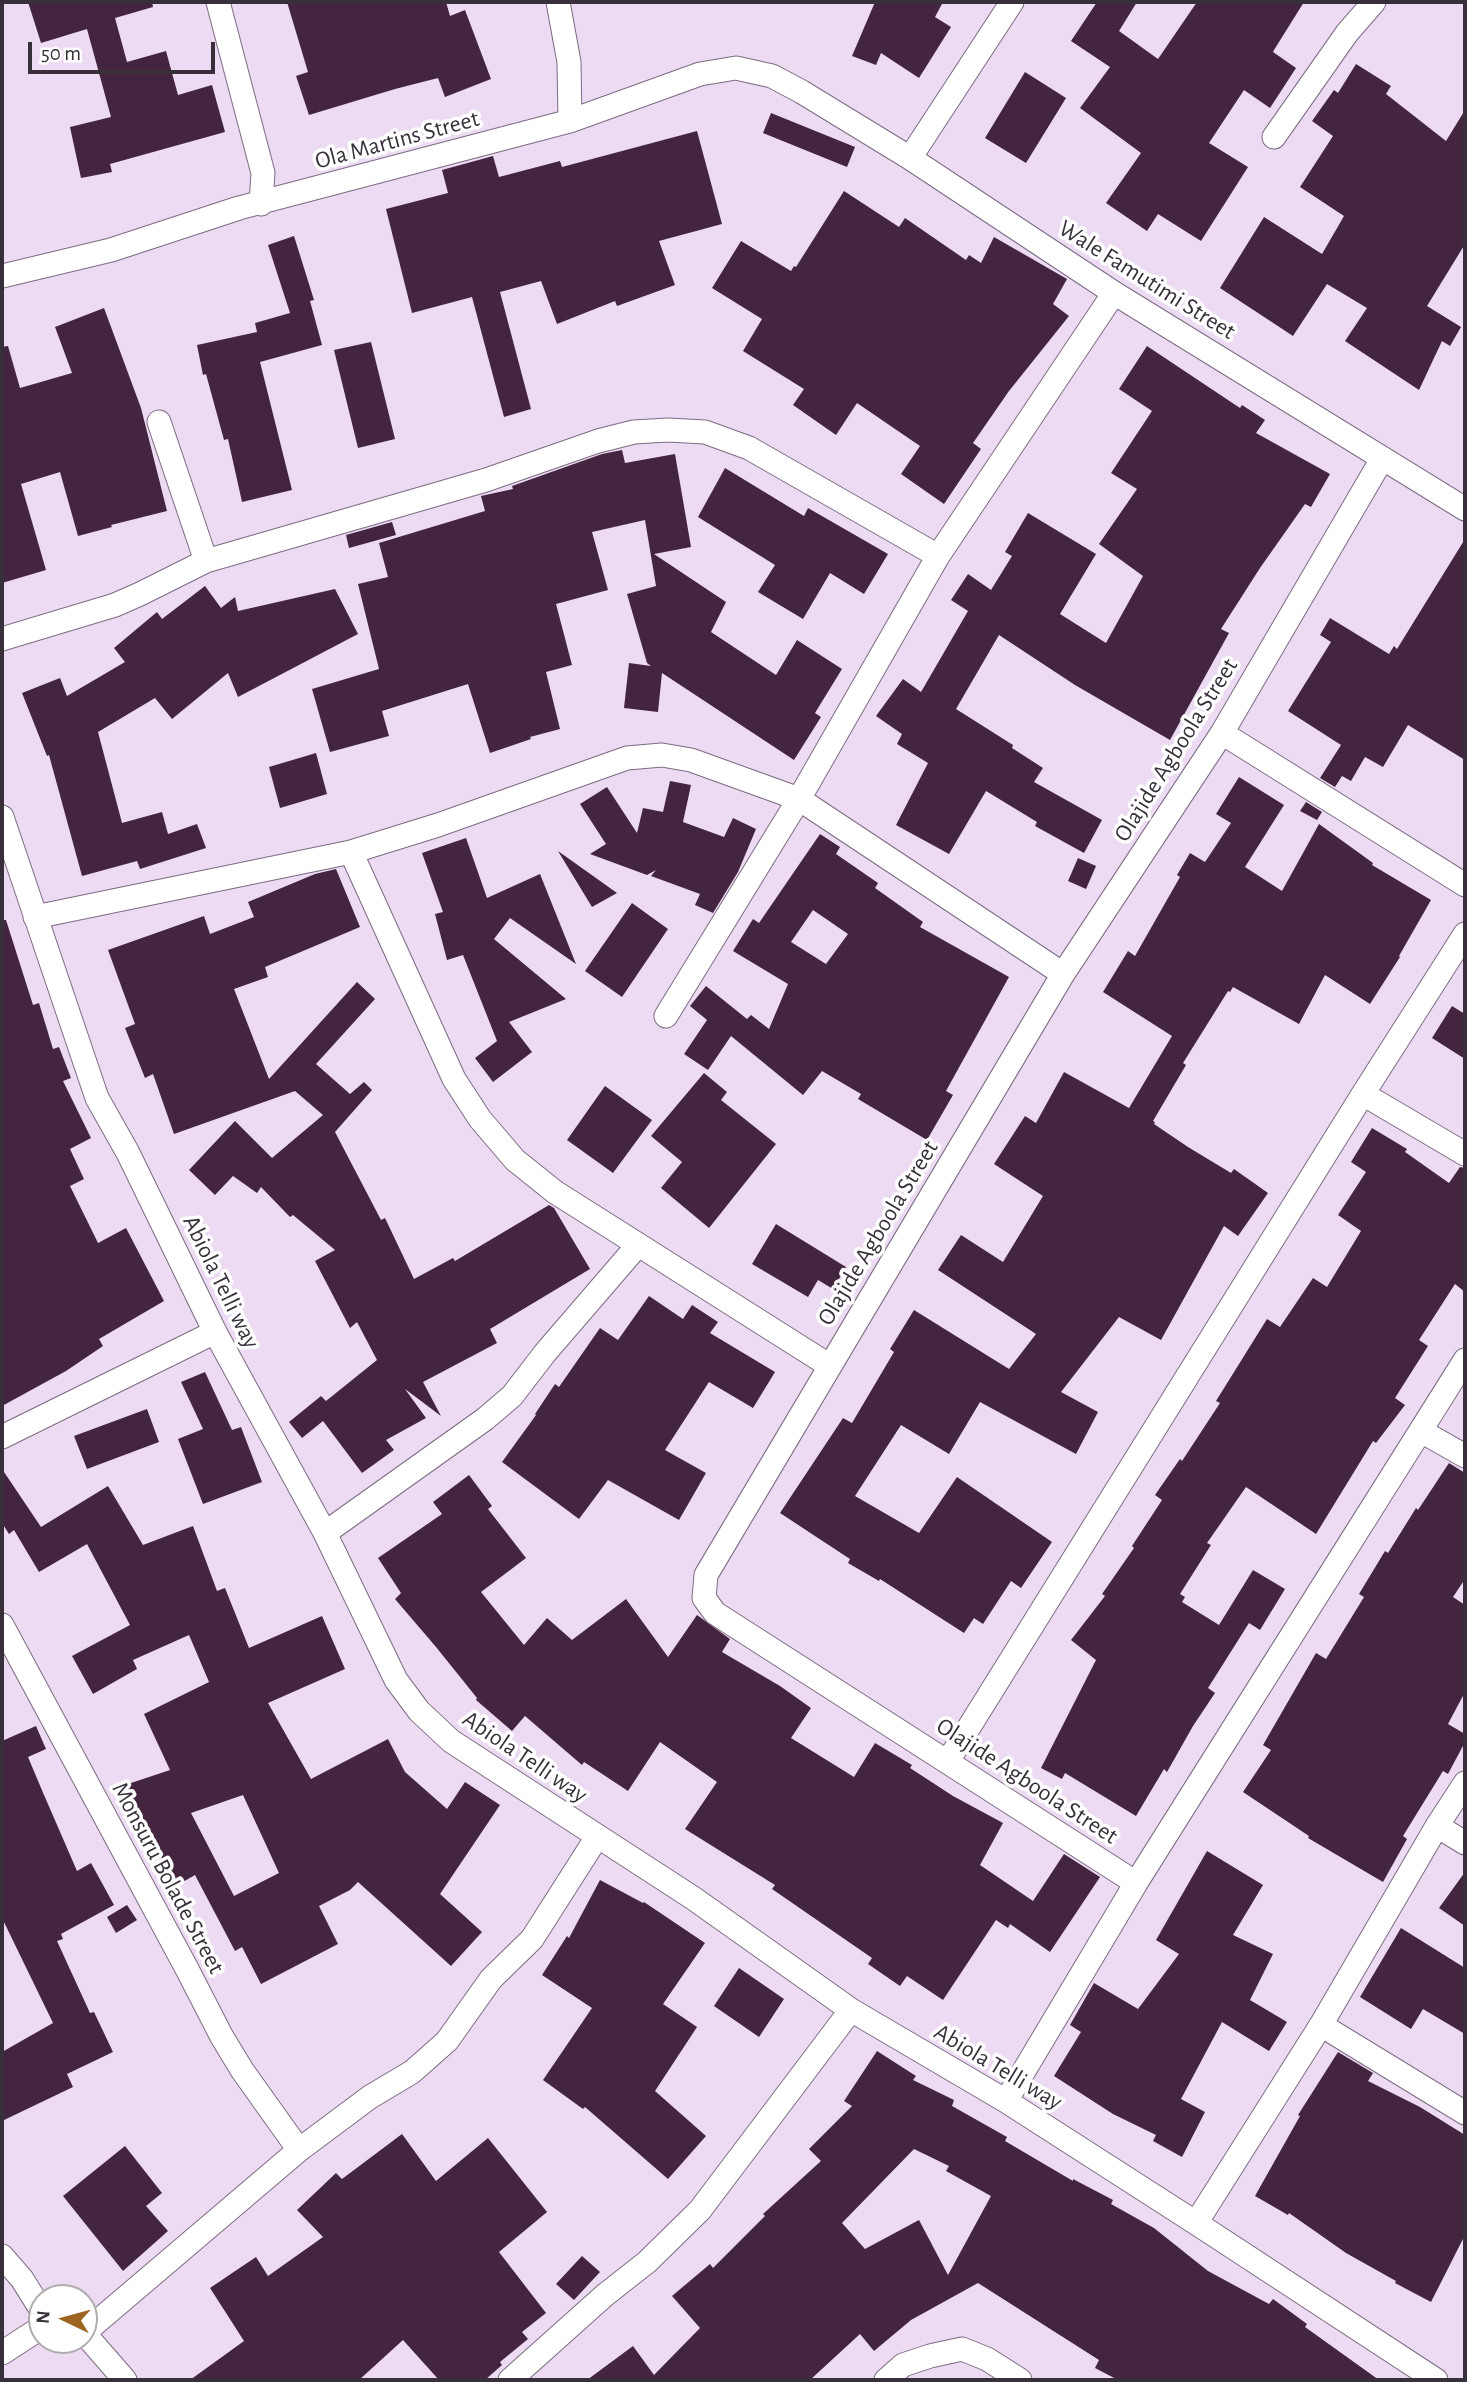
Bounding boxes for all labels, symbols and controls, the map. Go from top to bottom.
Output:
scale bar [32,28,219,72]
text: 50 m [41,43,81,64]
street label: Ola Martins Street [312,104,482,176]
street label: Wale Famutimi Street [1053,214,1241,346]
street label: Olajide Agboola Street [1108,653,1244,847]
street label: Olajide Agboola Street [811,1135,945,1331]
street label: Abiola Telli way [176,1211,266,1353]
street label: Abiola Telli way [457,1705,593,1809]
street label: Olajide Agboola Street [931,1712,1123,1850]
street label: Monsuru Bolade Street [105,1777,231,1979]
street label: Abiola Telli way [929,2017,1067,2117]
north arrow [28,2284,98,2354]
text: N [34,2310,54,2325]

